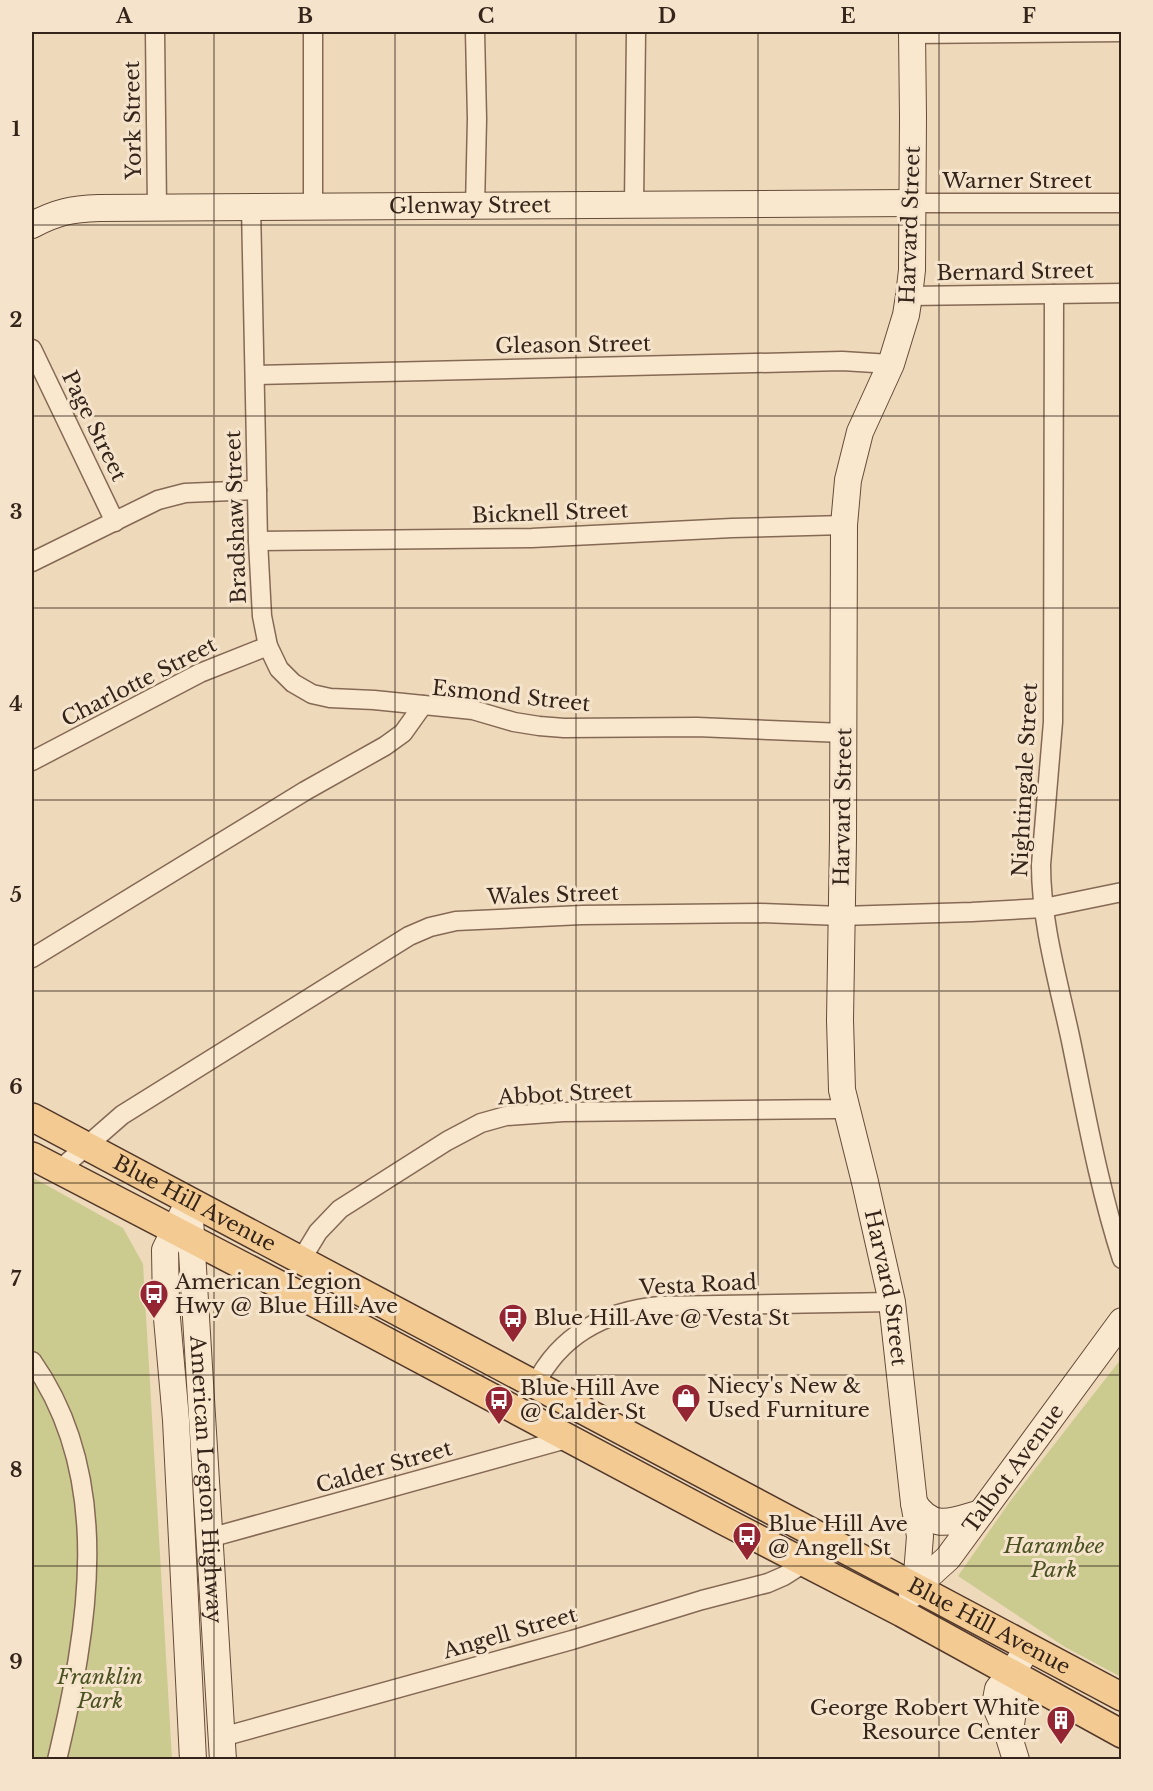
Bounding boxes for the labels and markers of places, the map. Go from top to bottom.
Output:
place label: American Legion Hwy @ Blue Hill Ave [174,1269,398,1319]
bus stop icon: American Legion Hwy @ Blue Hill Ave [138,1278,170,1320]
bus stop icon: Blue Hill Ave @ Vesta St [497,1302,529,1344]
place label: Blue Hill Ave @ Vesta St [534,1305,790,1331]
place label: Niecy's New & Used Furniture [707,1373,870,1423]
place label: Blue Hill Ave @ Calder St [520,1375,660,1425]
shop icon: Niecy's New & Used Furniture [670,1382,702,1424]
bus stop icon: Blue Hill Ave @ Calder St [483,1384,515,1426]
place label: Blue Hill Ave @ Angell St [768,1511,908,1561]
bus stop icon: Blue Hill Ave @ Angell St [731,1520,763,1562]
place label: George Robert White Resource Center [810,1695,1040,1745]
building icon: George Robert White Resource Center [1045,1704,1077,1746]

